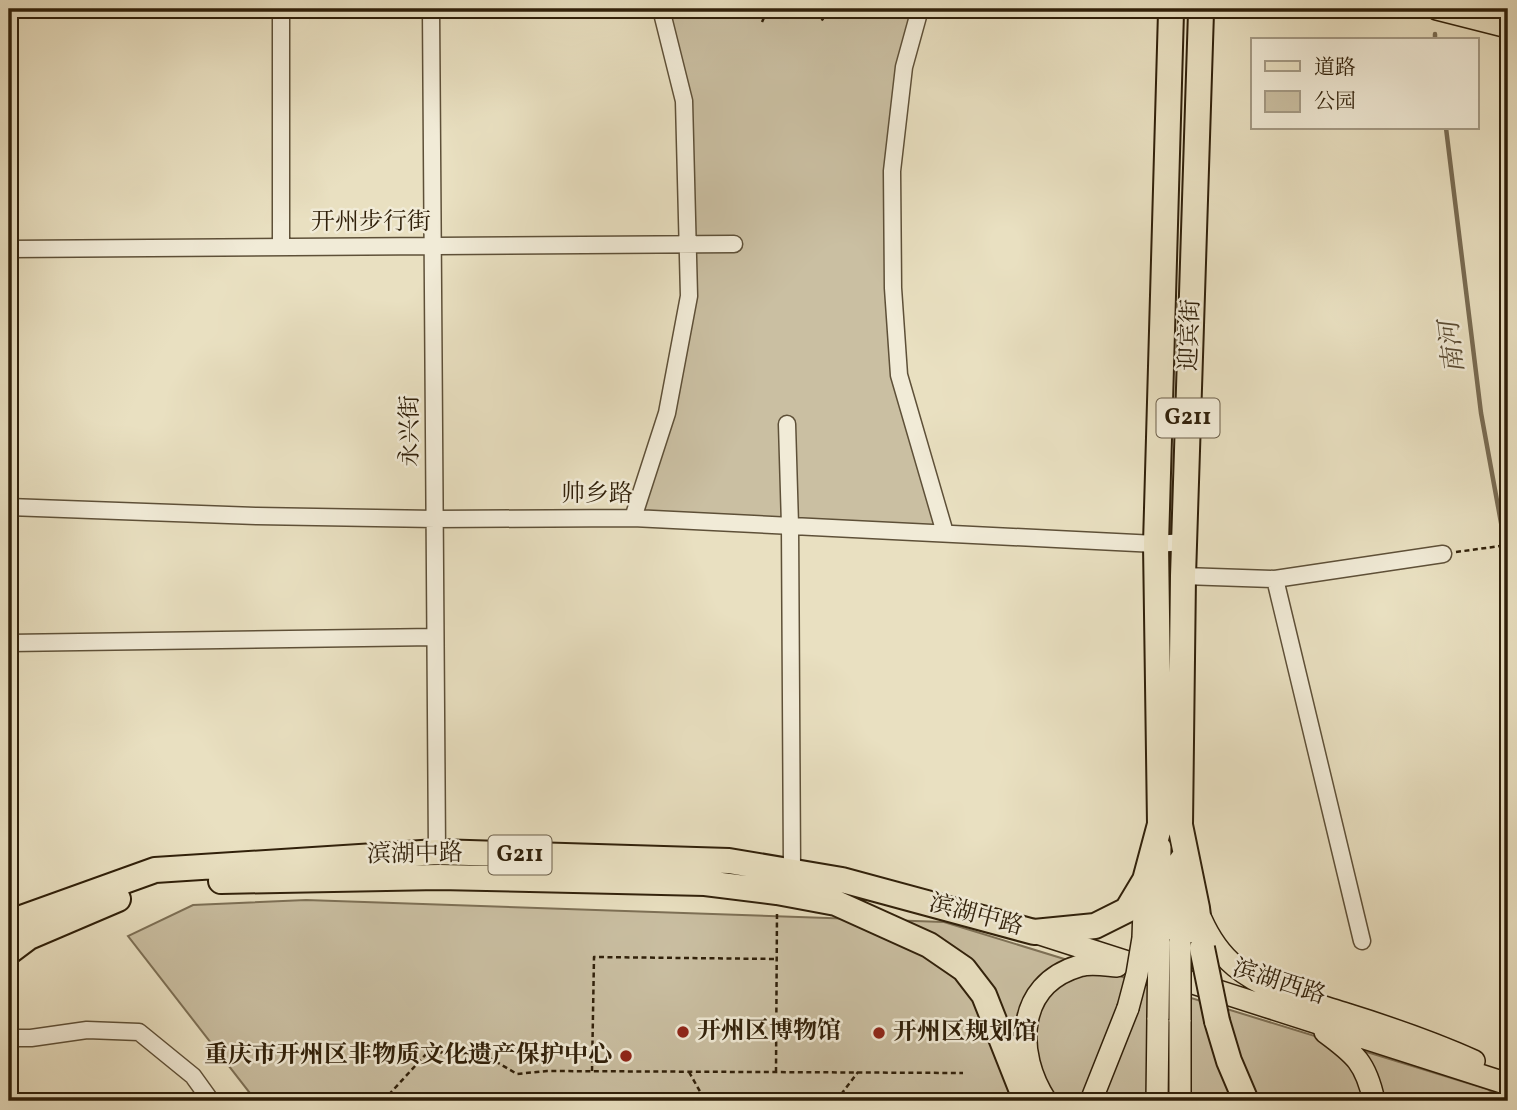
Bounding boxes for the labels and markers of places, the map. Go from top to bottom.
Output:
place label: 开州区博物馆 [697,1015,841,1049]
place label: 开州区规划馆 [893,1016,1037,1050]
marker: 开州区博物馆 [675,1024,691,1040]
marker: 开州区规划馆 [871,1025,887,1041]
place label: 重庆市开州区非物质文化遗产保护中心 [204,1039,612,1073]
marker: 重庆市开州区非物质文化遗产保护中心 [618,1048,634,1064]

